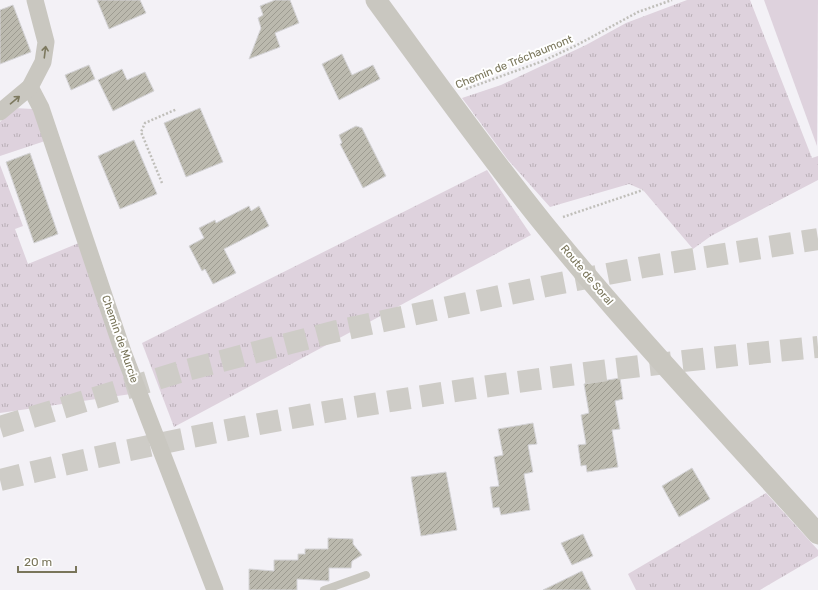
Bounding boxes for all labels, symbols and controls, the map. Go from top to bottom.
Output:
street label: Chemin de Tréchaumont [453,32,575,91]
one-way arrow [41,46,49,59]
one-way arrow [10,95,20,104]
street label: Route de Soral [558,242,616,308]
street label: Chemin de Murcie [99,294,141,384]
scale bar [18,548,76,574]
text: 20 m [24,555,52,569]

